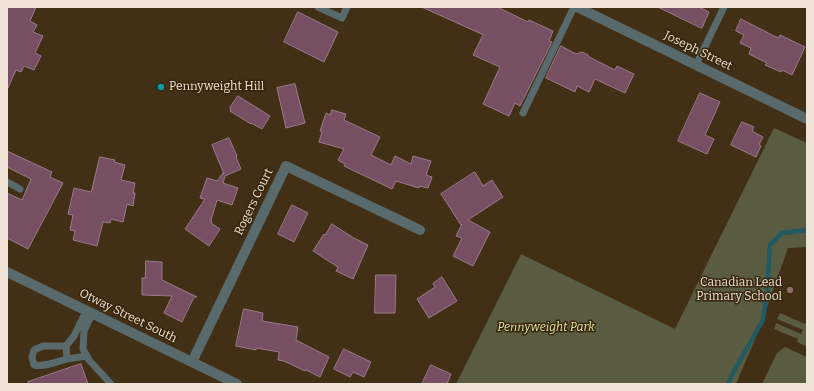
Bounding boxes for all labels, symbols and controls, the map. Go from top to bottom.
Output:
street label: Joseph Street [662,28,734,74]
place label: Pennyweight Hill [169,80,264,94]
marker: Pennyweight Hill [156,82,166,92]
street label: Rogers Court [232,166,276,238]
place label: Canadian Lead Primary School [696,276,782,304]
marker: Canadian Lead Primary School [785,285,795,295]
street label: Otway Street South [77,286,179,346]
park label: Pennyweight Park [497,321,595,335]

